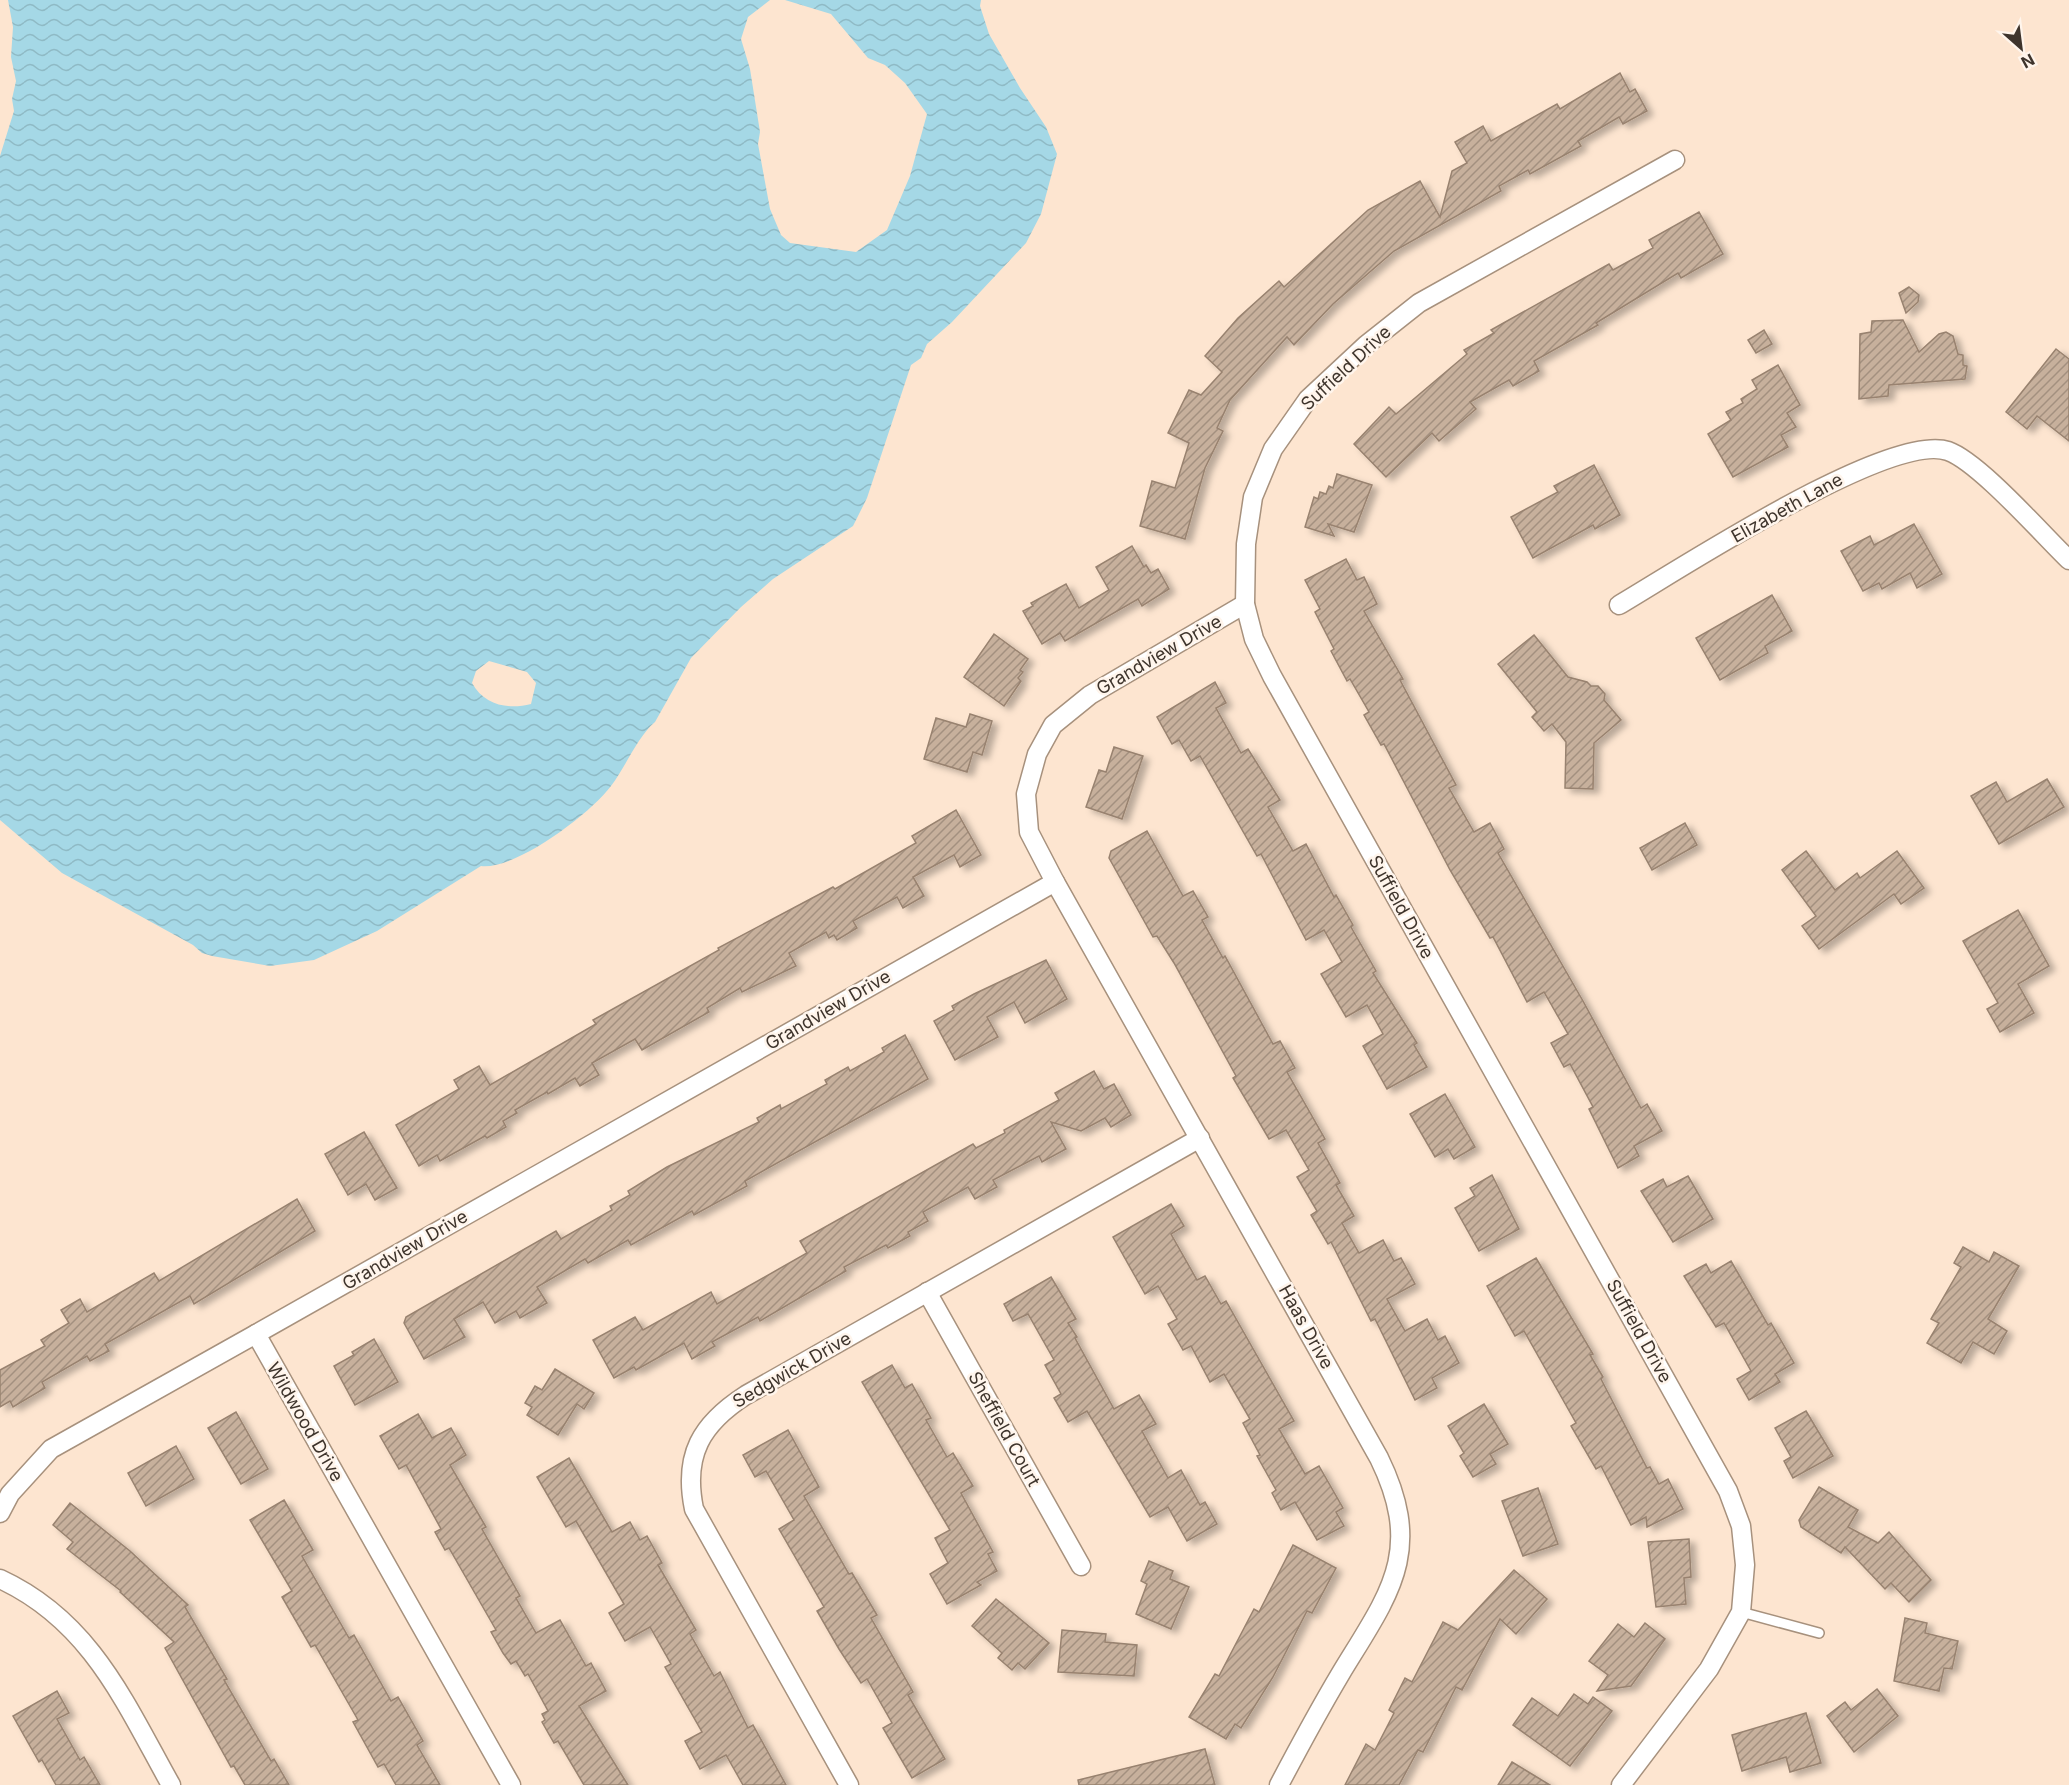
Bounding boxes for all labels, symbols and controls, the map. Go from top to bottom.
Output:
north arrow [1991,18,2051,78]
text: N [2018,50,2038,73]
street label: Suffield Drive [1297,321,1395,414]
street label: Elizabeth Lane [1727,468,1846,547]
street label: Grandview Drive [1092,610,1225,699]
street label: Suffield Drive [1364,851,1438,962]
street label: Grandview Drive [761,965,894,1054]
street label: Grandview Drive [338,1205,471,1294]
street label: Suffield Drive [1602,1275,1676,1386]
street label: Haas Drive [1275,1281,1338,1372]
street label: Sedgwick Drive [729,1327,855,1412]
street label: Wildwood Drive [263,1358,348,1485]
street label: Sheffield Court [964,1368,1045,1490]

